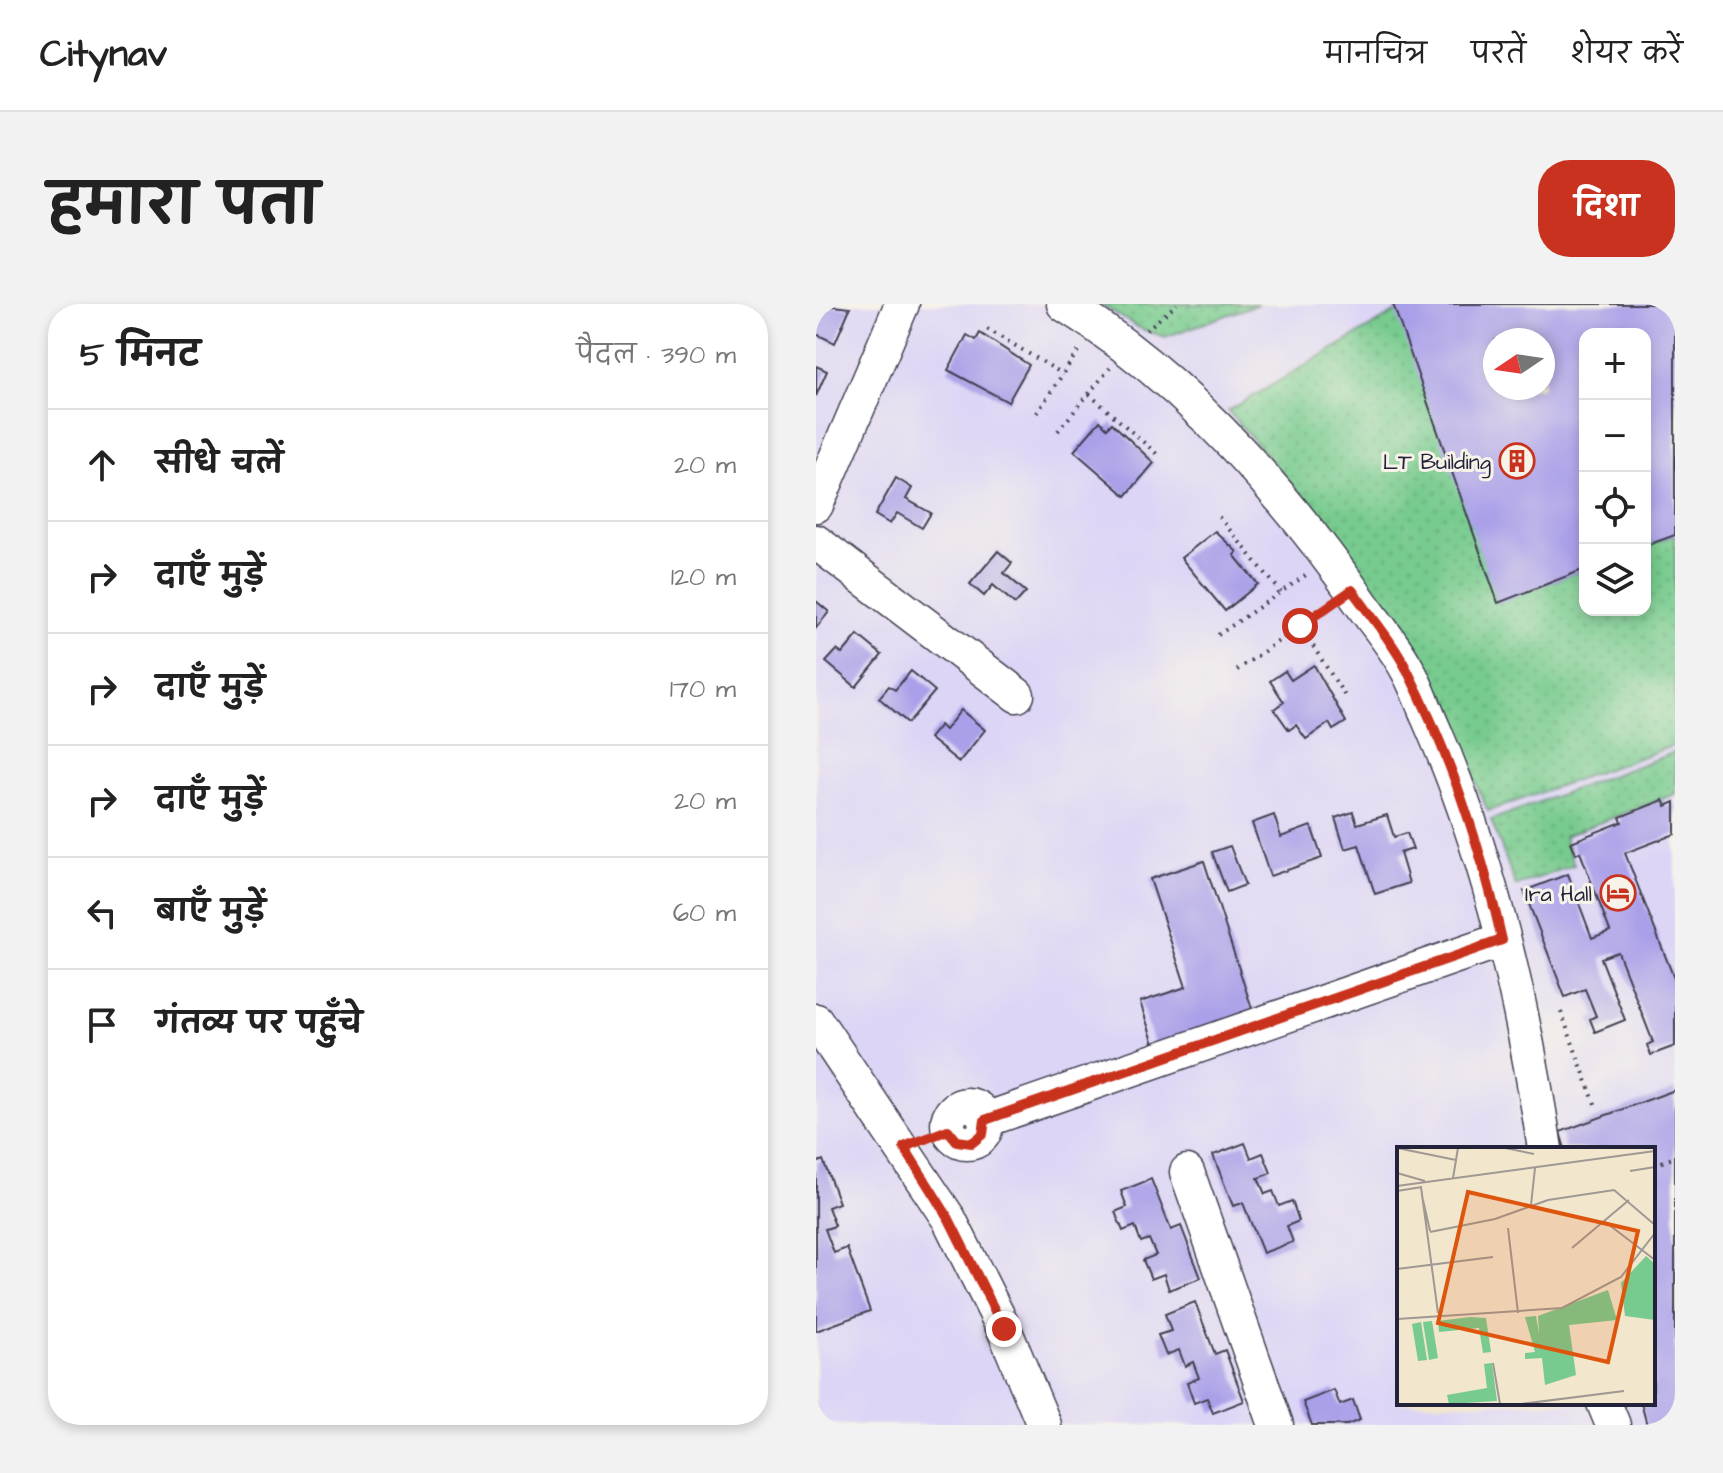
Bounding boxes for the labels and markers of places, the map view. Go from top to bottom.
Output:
building icon: LT Building [1498,442,1536,480]
place label: LT Building [1383,447,1491,479]
hotel icon: Ira Hall [1599,874,1637,912]
place label: Ira Hall [1525,879,1592,910]

